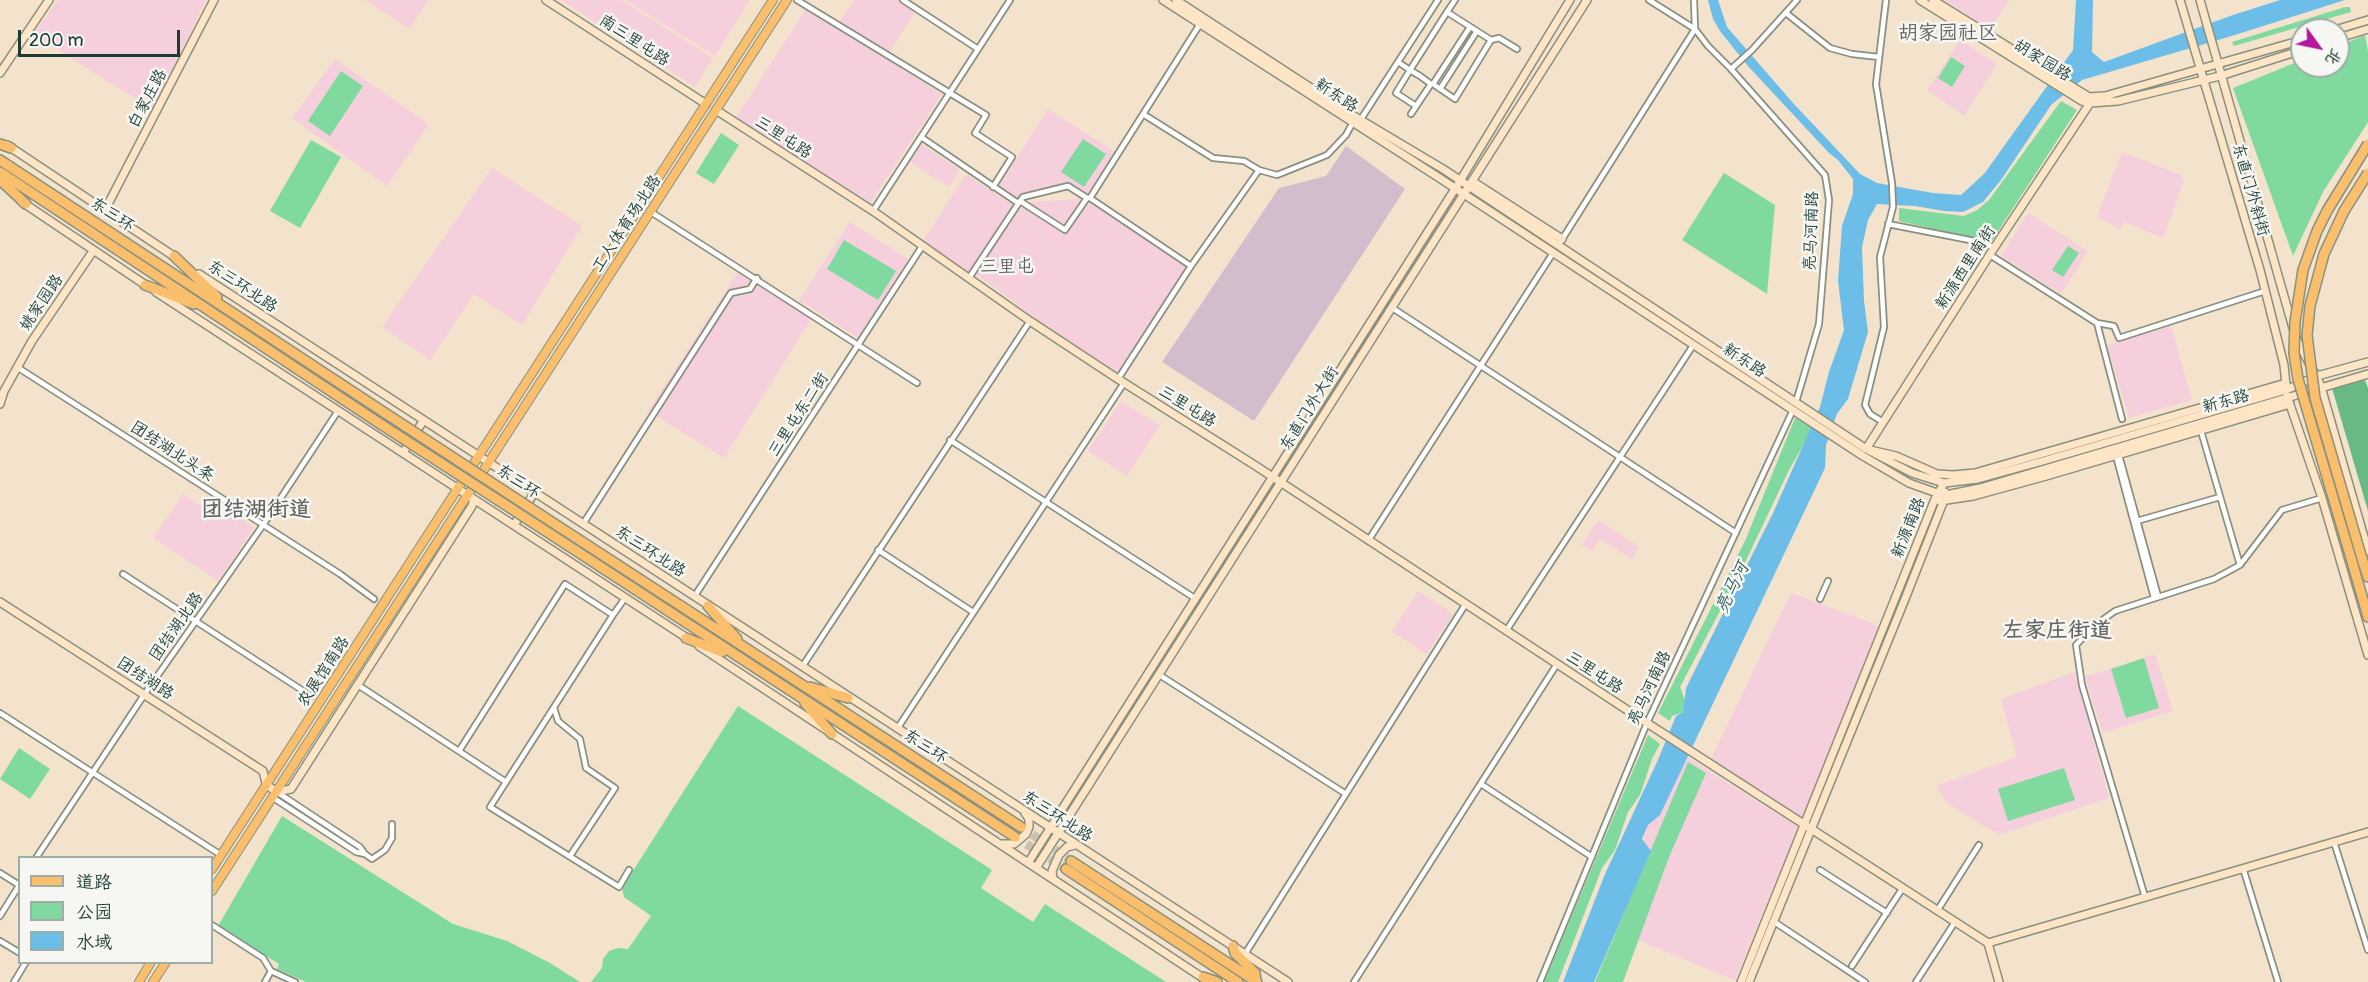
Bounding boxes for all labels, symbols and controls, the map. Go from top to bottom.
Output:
street label: 南三里屯路 [595,11,673,71]
scale bar [21,18,183,56]
north arrow [2290,18,2350,78]
district label: 胡家园社区 [1898,22,1998,46]
text: 200 m [29,29,84,52]
street label: 胡家园路 [2010,36,2074,86]
text: 北 [2321,45,2346,69]
street label: 白家庄路 [125,66,171,132]
street label: 新东路 [1311,75,1361,117]
street label: 三里屯路 [751,113,815,163]
street label: 东直门外斜街 [2228,141,2272,239]
street label: 工人体育场北路 [588,172,666,276]
street label: 亮马河南路 [1801,191,1823,271]
street label: 东三环 [87,194,137,236]
street label: 新源西里南街 [1932,223,2000,313]
district label: 三里屯 [980,256,1034,278]
street label: 东三环北路 [203,257,281,317]
street label: 姚家园路 [16,271,68,335]
street label: 新东路 [1719,340,1769,382]
street label: 东直门外大街 [1276,363,1344,455]
street label: 三里屯东二街 [765,370,833,460]
street label: 三里屯路 [1155,382,1219,432]
street label: 新东路 [2200,386,2252,418]
street label: 团结湖北头条 [127,418,217,486]
street label: 东三环 [493,461,543,503]
street label: 新源南路 [1888,495,1930,561]
district label: 团结湖街道 [201,497,311,523]
street label: 东三环北路 [611,522,689,582]
water label: 亮马河 [1711,559,1755,617]
street label: 团结湖北路 [146,589,208,665]
district label: 左家庄街道 [2002,618,2112,644]
street label: 农展馆南路 [294,633,354,711]
street label: 三里屯路 [1562,648,1626,698]
street label: 亮马河南路 [1624,648,1676,728]
street label: 团结湖路 [113,654,177,704]
street label: 东三环 [900,726,950,768]
street label: 东三环北路 [1018,787,1096,847]
legend [18,856,213,964]
text: 道路 [76,871,112,894]
text: 公园 [76,901,112,924]
text: 水域 [76,931,112,954]

